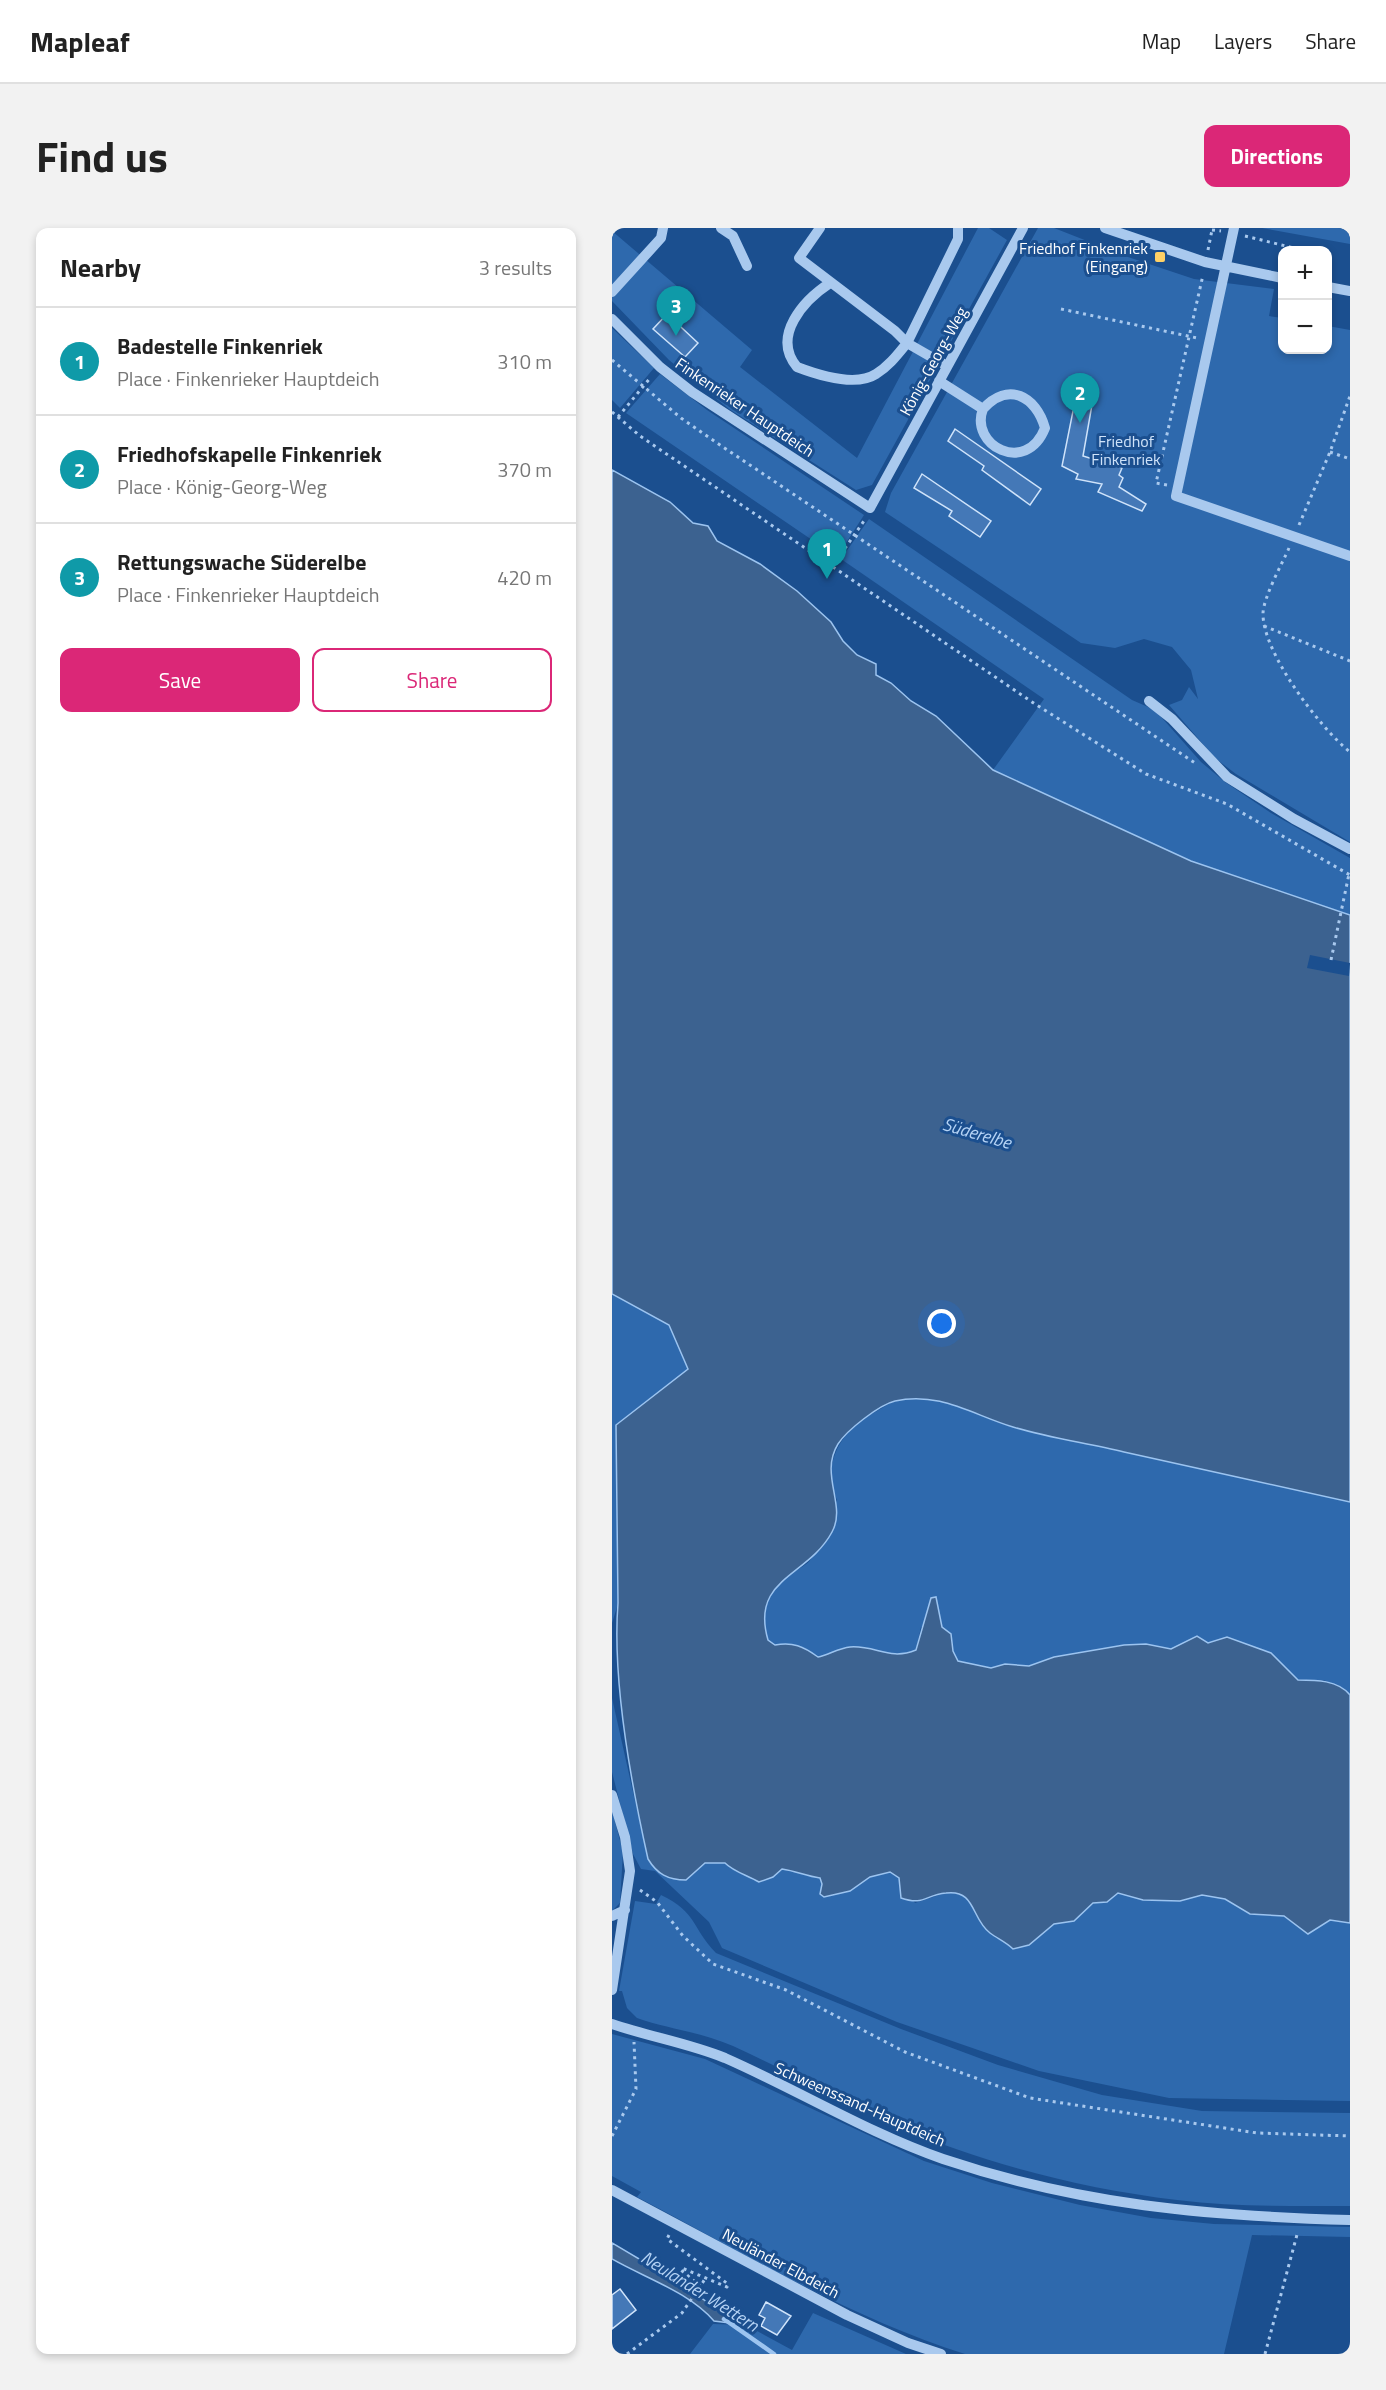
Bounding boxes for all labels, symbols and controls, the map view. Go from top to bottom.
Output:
text: Mapleaf [30,20,130,63]
text: Map [1142,25,1181,57]
text: Layers [1214,25,1272,57]
text: Share [1305,25,1356,57]
text: Find us [36,124,168,188]
button: Directions [1204,125,1350,187]
place label: Friedhof Finkenriek (Eingang) [1019,236,1148,278]
map controls [1278,246,1332,354]
button: + [1278,246,1332,300]
text: Nearby [60,248,141,287]
marker: Friedhof Finkenriek (Eingang) [1153,250,1167,264]
text: 3 results [479,252,552,283]
pin: 3 [656,286,696,336]
button: − [1278,300,1332,354]
street label: König-Georg-Weg [893,302,973,420]
text: Badestelle Finkenriek [117,329,323,363]
text: 1 [74,346,85,377]
text: 310 m [497,346,552,377]
street label: Finkenrieker Hauptdeich [671,351,819,463]
text: Place · Finkenrieker Hauptdeich [117,363,379,394]
pin: 2 [1060,374,1100,423]
park label: Friedhof Finkenriek [1091,429,1161,471]
text: Friedhofskapelle Finkenriek [117,437,382,471]
text: 2 [74,454,85,485]
text: 370 m [497,454,552,485]
text: Place · König-Georg-Weg [117,471,327,502]
pin: 1 [808,530,846,579]
text: Rettungswache Süderelbe [117,545,366,579]
text: 3 [74,562,85,593]
text: 420 m [497,562,552,593]
text: Place · Finkenrieker Hauptdeich [117,579,379,610]
button: Save [60,648,300,712]
button: Share [312,648,552,712]
water label: Süderelbe [940,1110,1016,1156]
your location [927,1309,956,1338]
street label: Schweenssand-Hauptdeich [771,2055,949,2153]
street label: Neuländer Elbdeich [718,2222,844,2304]
water label: Neulander Wettern [636,2244,765,2339]

